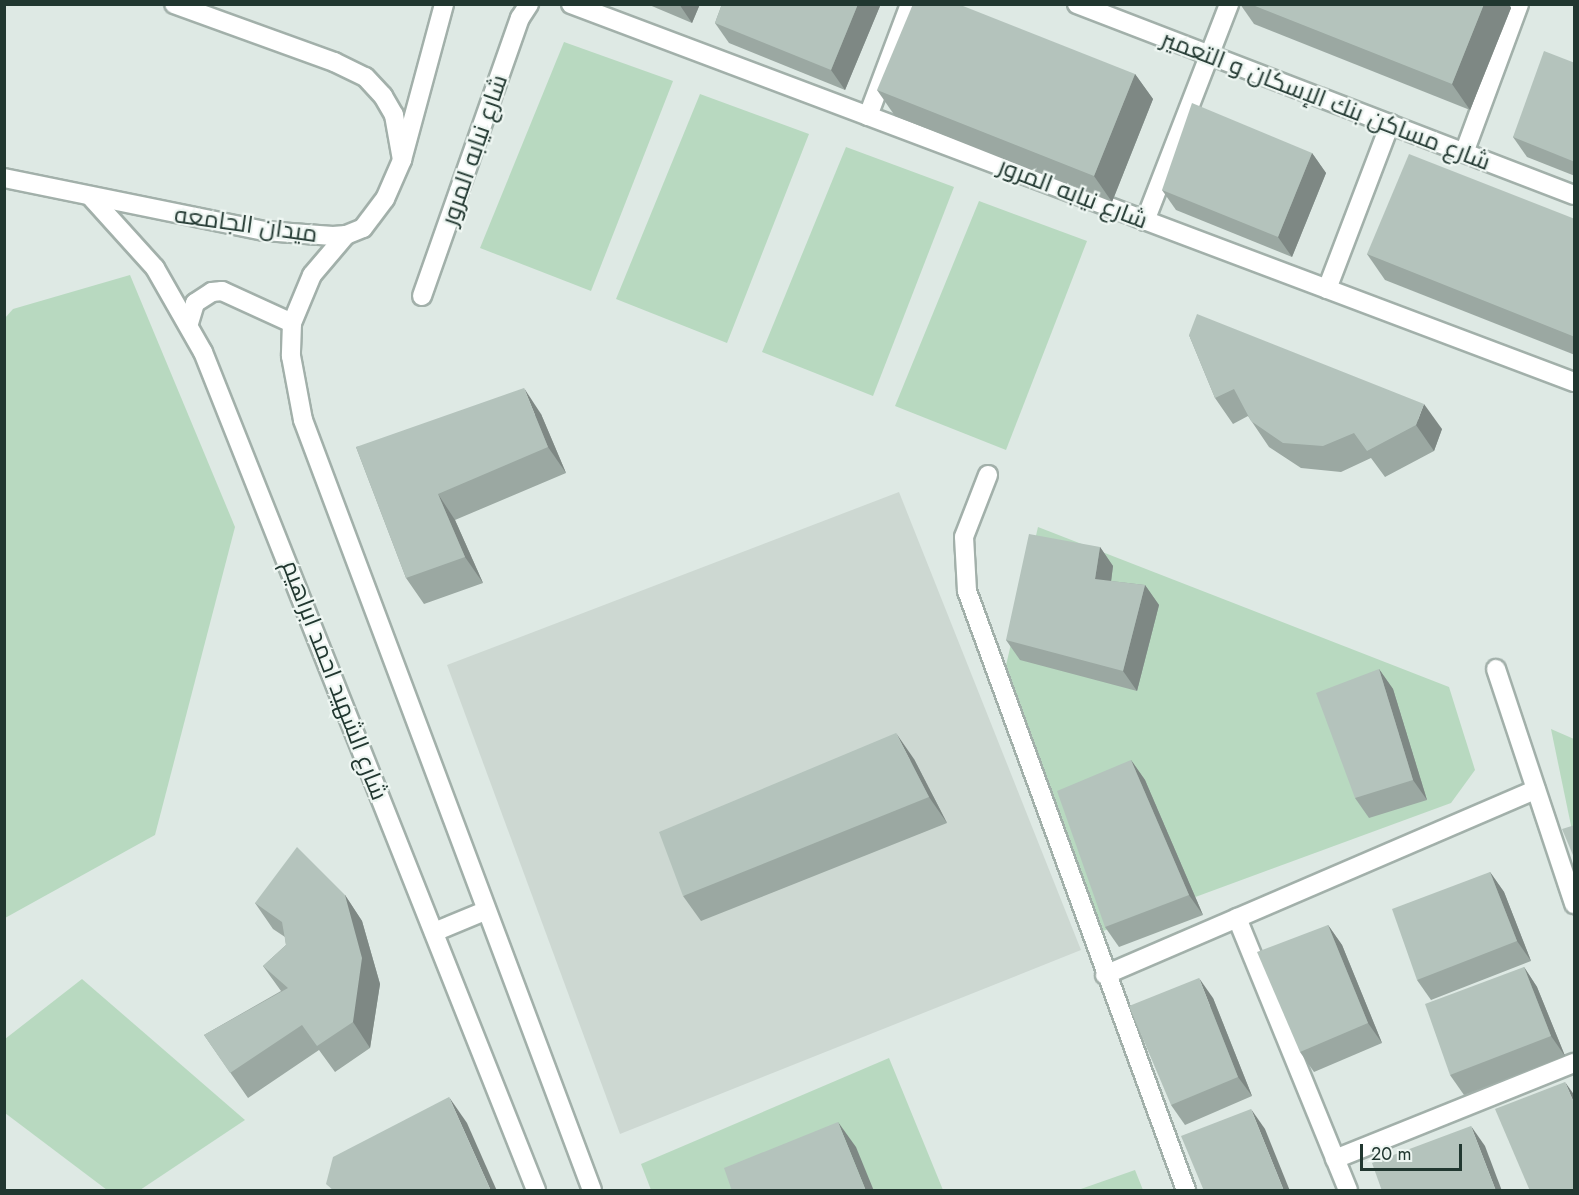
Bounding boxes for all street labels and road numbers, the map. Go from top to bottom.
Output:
street label: شارع مساكن بنك الإسكان و التعمير [1157,24,1495,176]
street label: شارع نيابه المرور [435,71,513,229]
street label: شارع نيابه المرور [994,151,1152,235]
street label: ميدان الجامعه [173,200,319,248]
street label: شارع الشهيد احمد ابراهيم [276,556,394,804]

